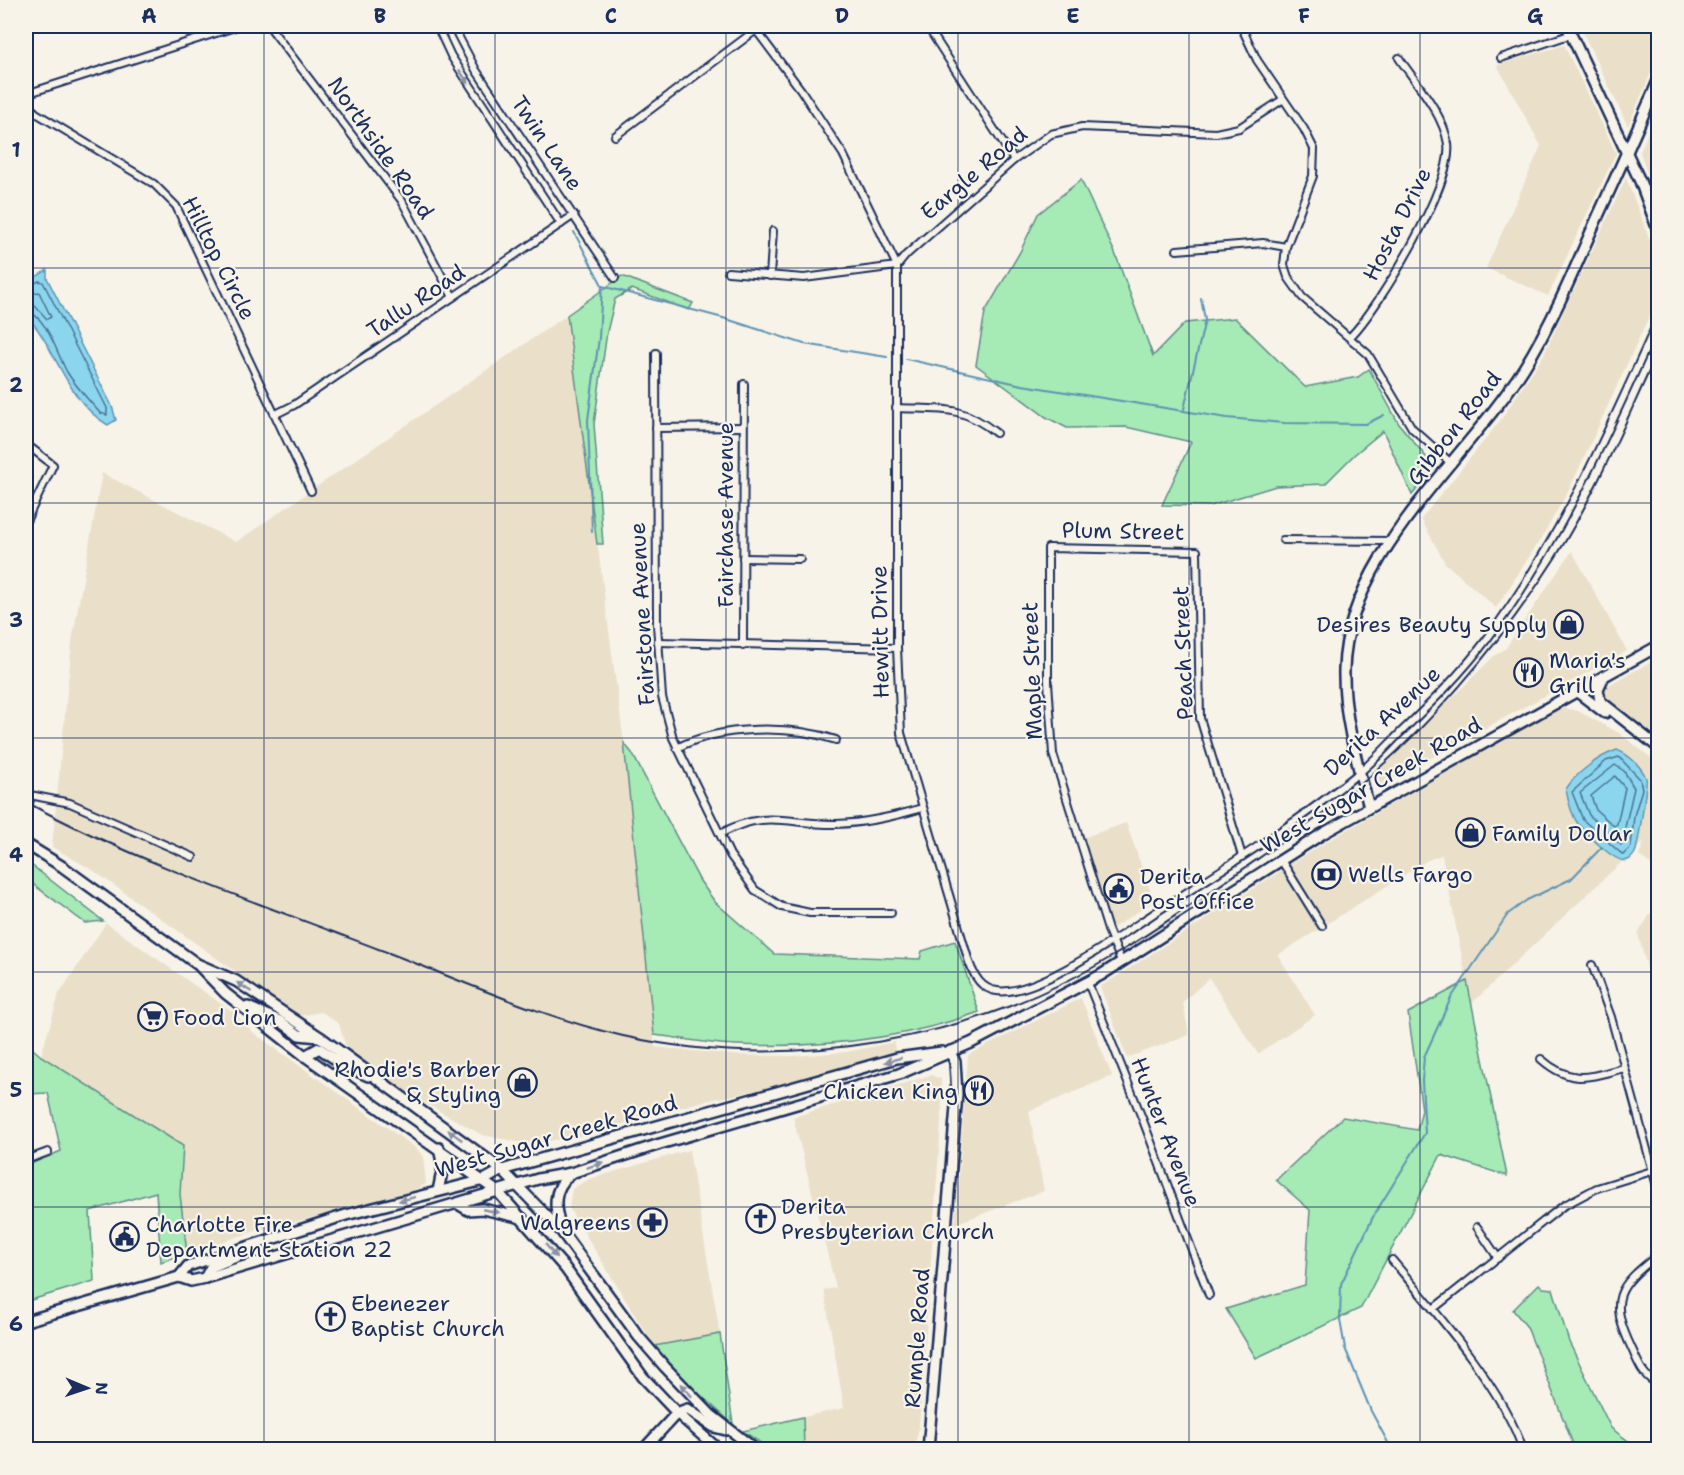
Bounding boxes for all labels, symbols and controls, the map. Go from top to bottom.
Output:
text: A [141,3,157,29]
text: B [374,3,386,29]
text: C [605,3,617,29]
text: D [835,3,849,29]
text: E [1066,3,1080,29]
text: F [1298,3,1310,29]
text: G [1527,3,1543,29]
one-way arrow [459,69,470,85]
street label: Northside Road [321,71,441,225]
street label: Twin Lane [505,90,589,196]
street label: Eargle Road [914,120,1034,226]
text: 1 [11,137,21,163]
street label: Hosta Drive [1356,162,1438,286]
street label: Hilltop Circle [175,191,263,325]
street label: Tallu Road [361,257,471,345]
street label: Gibbon Road [1400,365,1508,491]
text: 2 [9,372,23,398]
street label: Fairchase Avenue [711,422,740,608]
street label: Plum Street [1061,515,1185,547]
street label: Fairstone Avenue [623,522,661,706]
street label: Hewitt Drive [864,565,896,699]
street label: Peach Street [1166,585,1200,721]
street label: Maple Street [1015,601,1049,741]
text: 3 [9,607,23,633]
shop icon: Desires Beauty Supply [1552,608,1584,640]
place label: Desires Beauty Supply [1316,610,1547,639]
place label: Maria's Grill [1549,646,1626,700]
restaurant icon: Maria's Grill [1512,657,1544,689]
street label: Derita Avenue [1317,659,1447,783]
street label: West Sugar Creek Road [1255,710,1487,860]
shop icon: Family Dollar [1455,817,1487,849]
place label: Family Dollar [1492,819,1633,848]
text: 4 [9,842,23,868]
bank icon: Wells Fargo [1311,858,1343,890]
place label: Wells Fargo [1348,860,1473,889]
place label: Derita Post Office [1140,862,1255,916]
public building icon: Derita Post Office [1103,873,1135,905]
one-way arrow [236,982,252,993]
supermarket icon: Food Lion [136,1001,168,1033]
place label: Food Lion [173,1003,277,1032]
street label: Hunter Avenue [1124,1053,1208,1211]
place label: Rhodie's Barber & Styling [334,1055,501,1109]
one-way arrow [884,1056,902,1065]
shop icon: Rhodie's Barber & Styling [506,1066,538,1098]
restaurant icon: Chicken King [963,1075,995,1107]
text: 5 [10,1077,22,1103]
place label: Chicken King [823,1077,958,1106]
street label: West Sugar Creek Road [431,1087,681,1185]
one-way arrow [447,1129,463,1141]
one-way arrow [586,1160,604,1170]
place label: Derita Presbyterian Church [781,1192,994,1246]
one-way arrow [398,1195,416,1205]
church icon: Derita Presbyterian Church [744,1203,776,1235]
pharmacy icon: Walgreens [636,1206,668,1238]
one-way arrow [482,1207,501,1216]
place label: Walgreens [520,1208,631,1237]
place label: Charlotte Fire Department Station 22 [146,1210,392,1264]
public building icon: Charlotte Fire Department Station 22 [109,1221,141,1253]
one-way arrow [545,1244,557,1259]
street label: Rumple Road [898,1267,936,1409]
place label: Ebenezer Baptist Church [351,1289,505,1343]
church icon: Ebenezer Baptist Church [314,1300,346,1332]
text: 6 [9,1311,23,1337]
north arrow [57,1358,117,1418]
text: N [91,1382,112,1395]
one-way arrow [680,1383,693,1398]

